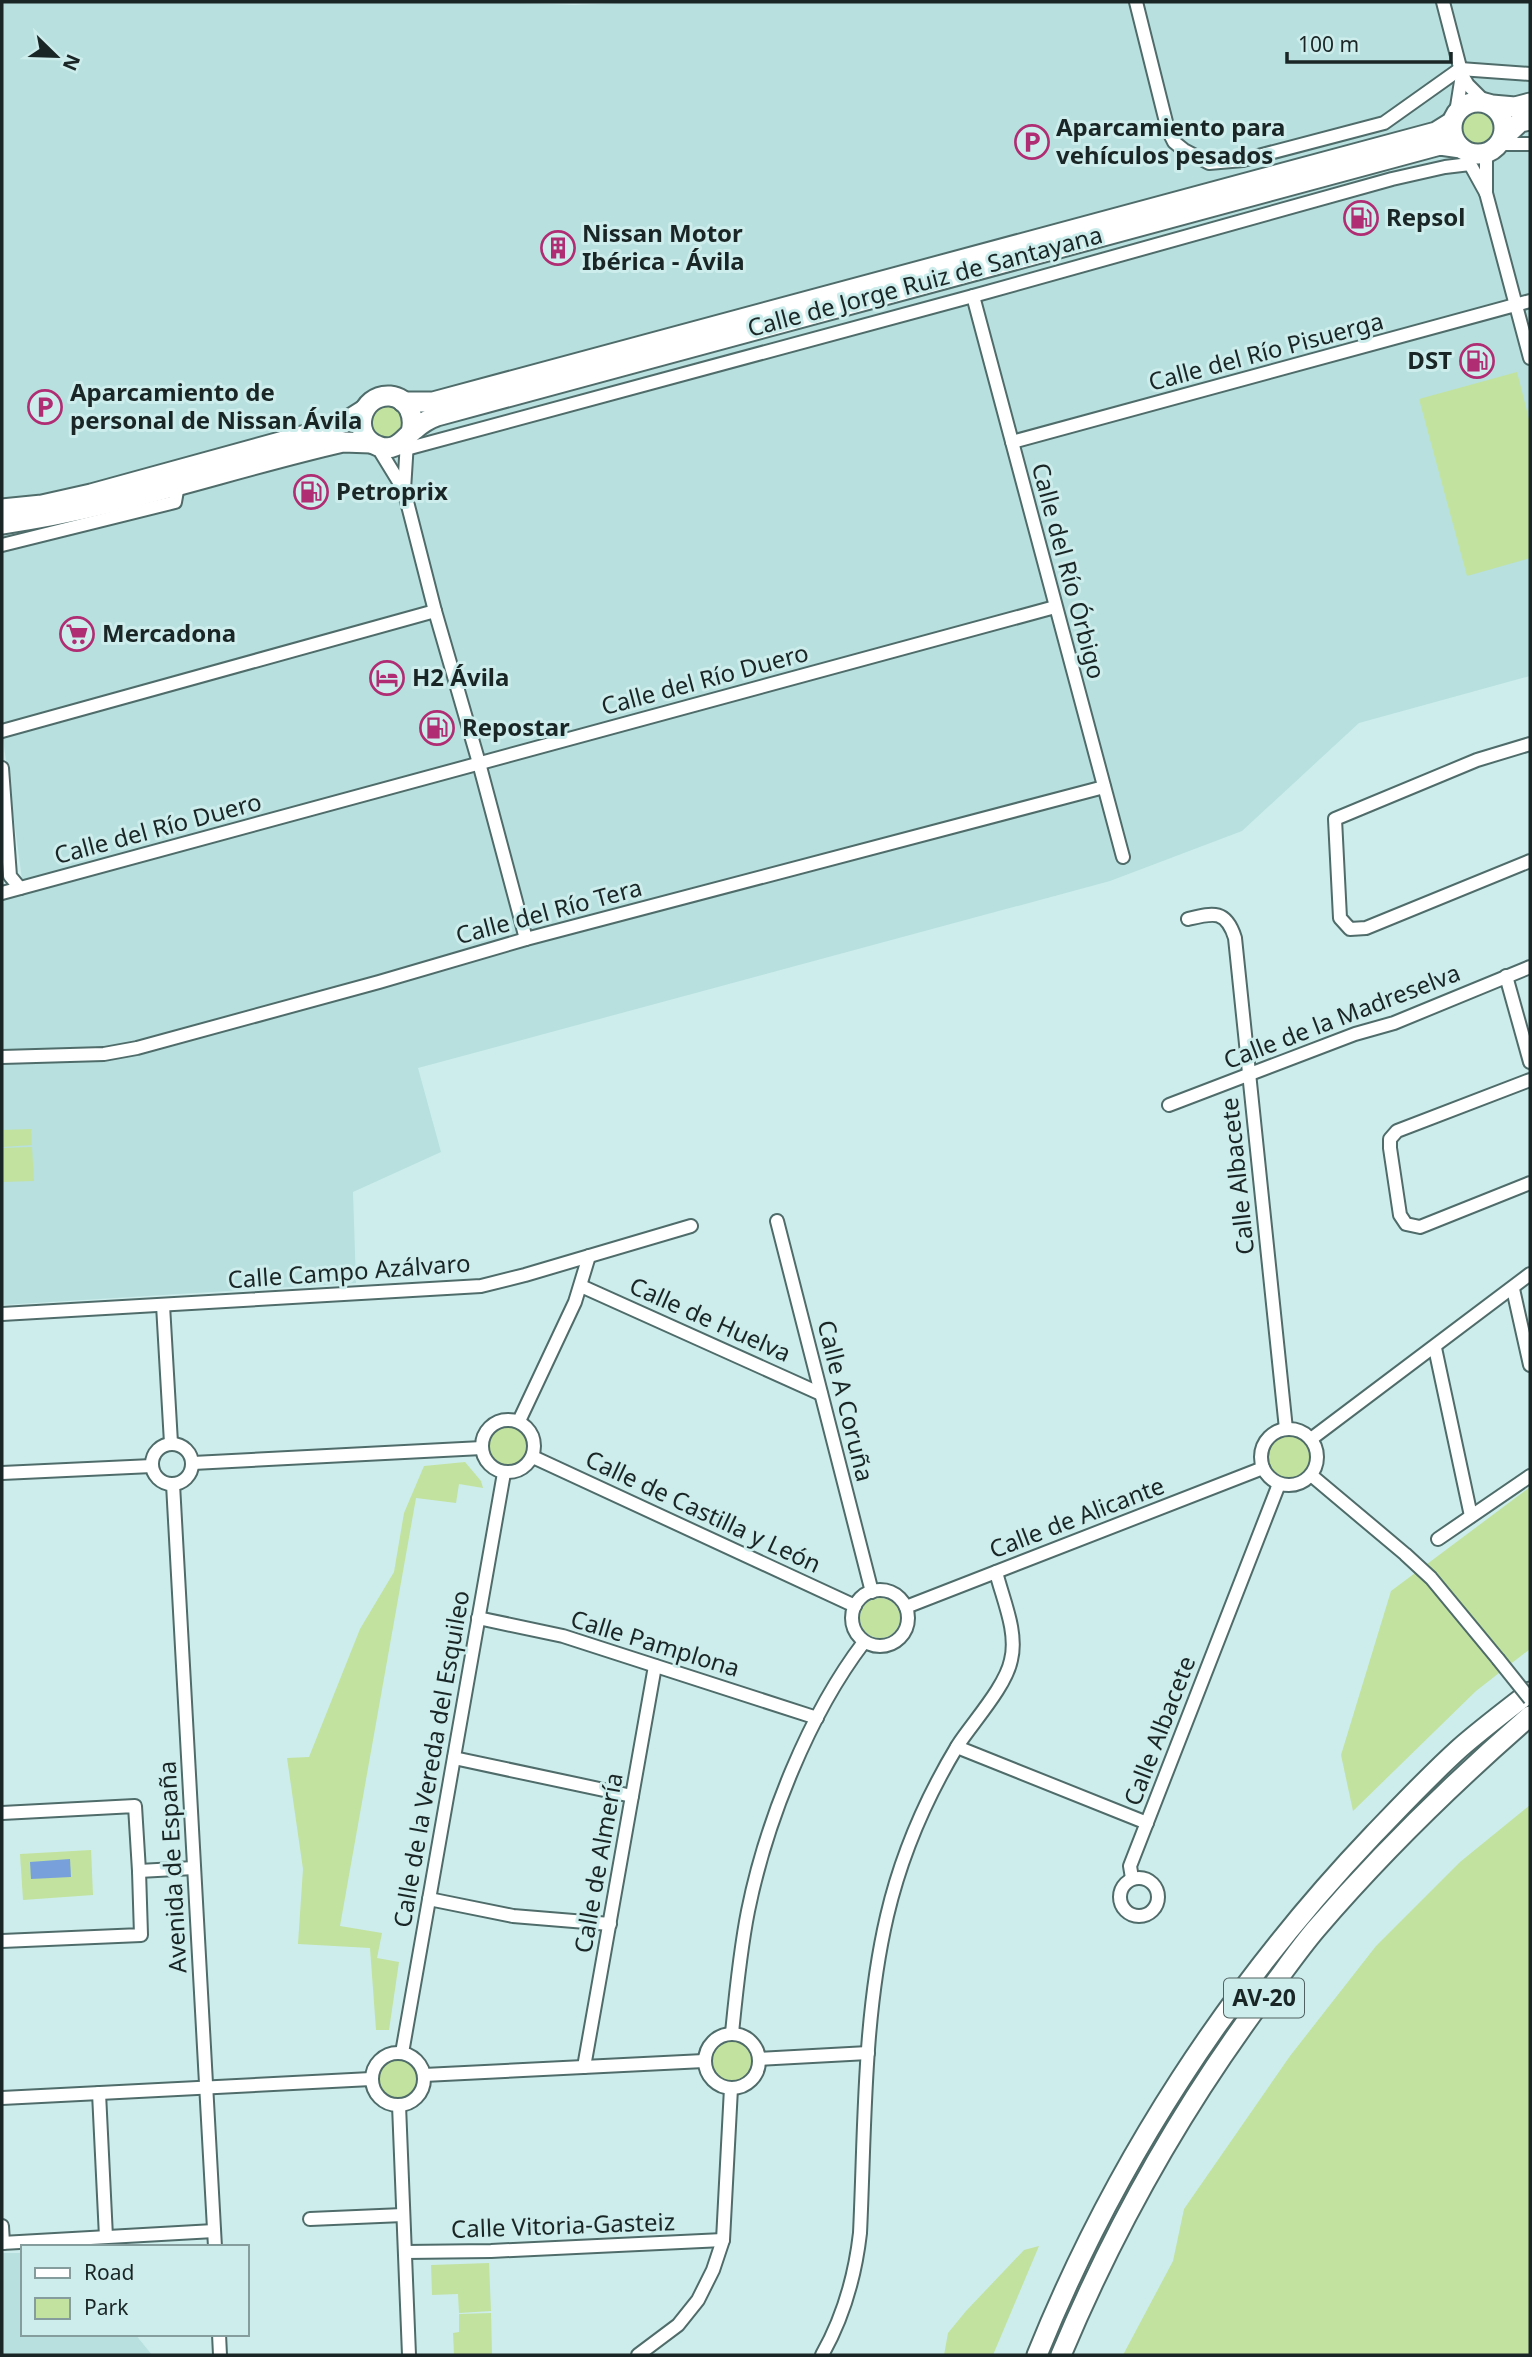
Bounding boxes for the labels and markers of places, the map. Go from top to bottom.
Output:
place label: Aparcamiento para vehículos pesados [1056,110,1286,171]
parking icon: Aparcamiento para vehículos pesados [1013,123,1051,161]
fuel station icon: Repsol [1342,199,1380,237]
place label: Repsol [1386,200,1465,233]
place label: Nissan Motor Ibérica - Ávila [582,216,745,277]
building icon: Nissan Motor Ibérica - Ávila [539,229,577,267]
fuel station icon: DST [1458,342,1496,380]
place label: DST [1407,343,1452,376]
place label: Aparcamiento de personal de Nissan Ávila [70,375,362,436]
parking icon: Aparcamiento de personal de Nissan Ávila [26,388,64,426]
fuel station icon: Petroprix [292,473,330,511]
place label: Petroprix [336,474,448,507]
supermarket icon: Mercadona [58,615,96,653]
place label: Mercadona [102,616,236,649]
hotel icon: H2 Ávila [368,659,406,697]
place label: H2 Ávila [412,660,509,693]
fuel station icon: Repostar [418,709,456,747]
place label: Repostar [462,710,570,743]

